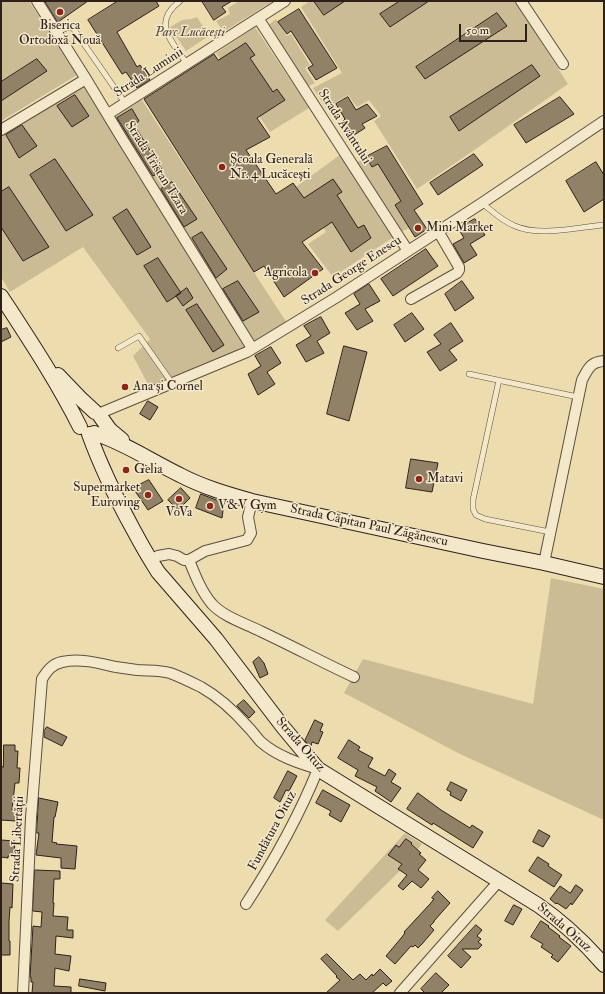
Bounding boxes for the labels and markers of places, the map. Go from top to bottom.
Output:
marker: Biserica Ortodoxă Nouă [55,7,65,17]
place label: Biserica Ortodoxă Nouă [19,18,101,49]
place label: Școala Generală Nr. 4 Lucăcești [230,152,313,183]
marker: Școala Generală Nr. 4 Lucăcești [217,162,227,172]
place label: Mini Market [426,220,493,236]
marker: Mini Market [413,223,423,233]
place label: Agricola [264,265,307,281]
marker: Agricola [310,268,320,278]
place label: Ana și Cornel [133,379,203,395]
marker: Ana și Cornel [120,382,130,392]
place label: Gelia [134,462,162,478]
marker: Gelia [121,465,131,475]
place label: Matavi [427,471,463,487]
marker: Matavi [414,474,424,484]
place label: Supermarket Euroving [73,480,140,511]
marker: Supermarket Euroving [143,490,153,500]
marker: VoVa [174,494,184,504]
place label: V&V Gym [218,498,277,514]
marker: V&V Gym [205,501,215,511]
place label: VoVa [166,505,192,521]

